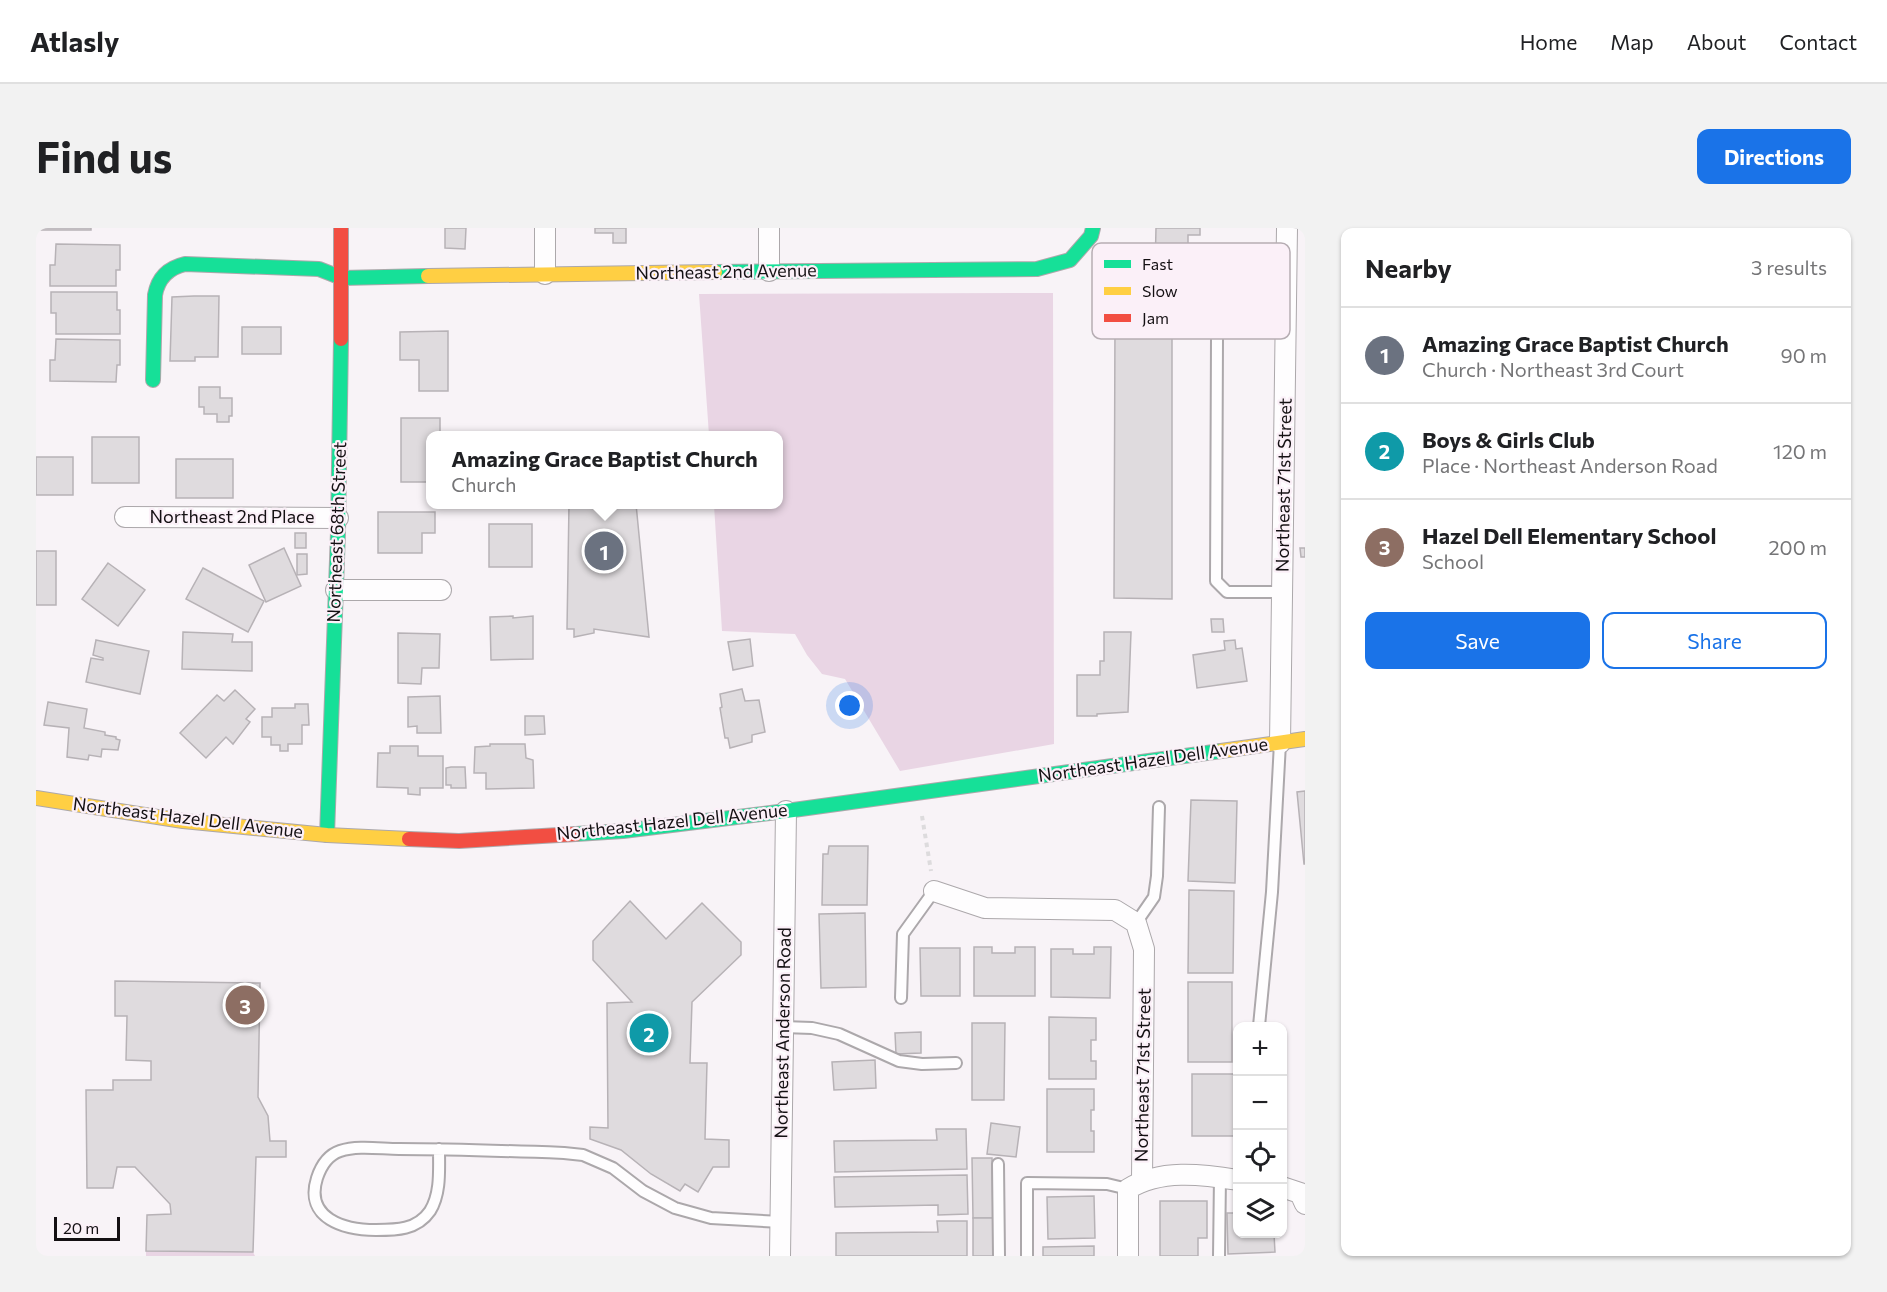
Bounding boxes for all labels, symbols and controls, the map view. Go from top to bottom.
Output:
text: Atlasly [30,24,119,58]
text: Home [1520,29,1577,54]
text: Map [1610,29,1654,54]
text: About [1687,29,1746,54]
text: Contact [1779,29,1857,54]
button: Directions [1697,129,1851,184]
text: Find us [36,130,172,182]
legend [1092,243,1290,339]
text: Nearby [1365,252,1452,283]
text: Fast [1142,254,1173,273]
text: 3 results [1751,255,1827,279]
street label: Northeast 2nd Avenue [635,258,817,284]
text: Slow [1142,281,1178,300]
text: Jam [1142,308,1169,327]
text: Amazing Grace Baptist Church [1422,330,1729,357]
text: 1 [1380,343,1389,367]
text: 90 m [1781,343,1827,367]
text: Church · Northeast 3rd Court [1422,357,1684,381]
street label: Northeast 71st Street [1270,398,1296,572]
text: Boys & Girls Club [1422,426,1595,453]
popup [426,431,783,509]
text: 2 [1379,439,1390,463]
text: 120 m [1773,439,1827,463]
street label: Northeast 68th Street [322,441,350,623]
text: Amazing Grace Baptist Church [451,445,758,472]
text: Place · Northeast Anderson Road [1422,453,1718,477]
text: Church [451,472,517,496]
street label: Northeast 2nd Place [150,505,314,527]
text: Hazel Dell Elementary School [1422,522,1716,549]
pin: 1 [584,528,624,574]
text: 3 [1379,535,1390,559]
text: 200 m [1769,535,1827,559]
text: School [1422,549,1484,573]
button: Save [1365,612,1590,669]
button: Share [1602,612,1827,669]
your location [835,691,864,720]
street label: Northeast Hazel Dell Avenue [1037,732,1269,786]
street label: Northeast Hazel Dell Avenue [72,792,304,842]
street label: Northeast Hazel Dell Avenue [555,798,788,844]
street label: Northeast Anderson Road [769,927,795,1139]
pin: 3 [226,982,264,1028]
street label: Northeast 71st Street [1129,988,1155,1162]
pin: 2 [630,1010,668,1056]
map controls [1233,1022,1287,1238]
button: + [1233,1022,1287,1076]
button: − [1233,1076,1287,1130]
button: locate [1233,1130,1287,1184]
button: layers [1233,1184,1287,1238]
scale bar [54,1214,120,1242]
text: 20 m [63,1218,99,1237]

